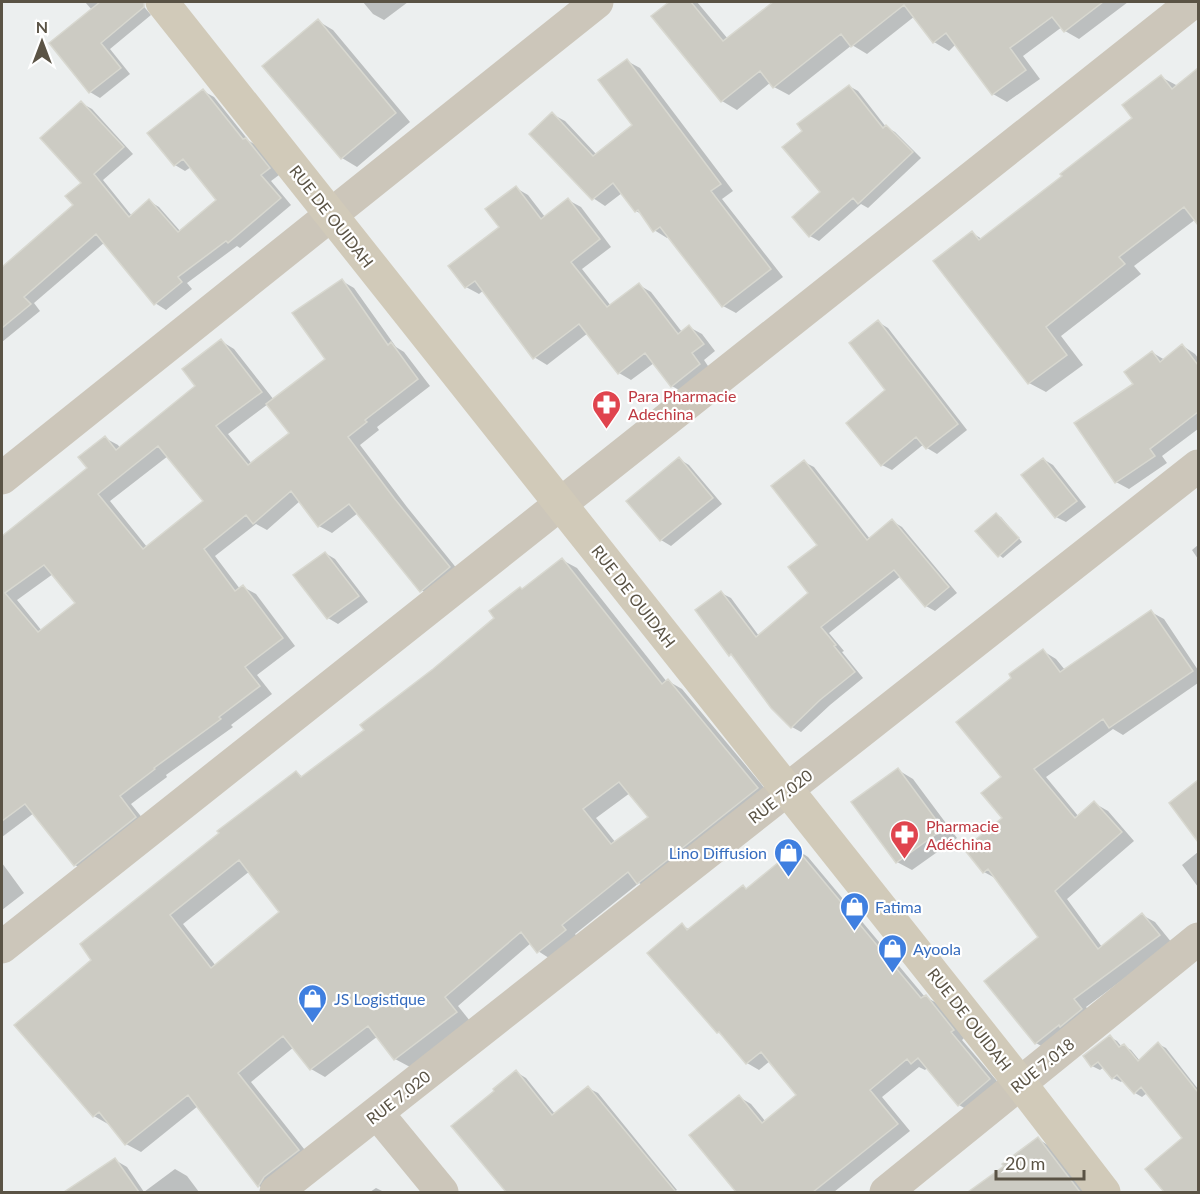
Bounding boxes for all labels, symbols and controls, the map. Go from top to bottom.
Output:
north arrow [12,12,72,72]
text: N [36,17,48,36]
street label: RUE DE OUIDAH [286,161,378,271]
place label: Para Pharmacie Adechina [628,386,736,423]
pharmacy icon: Para Pharmacie Adechina [591,388,623,430]
street label: RUE DE OUIDAH [588,541,680,651]
street label: RUE 7.020 [744,765,816,827]
place label: Pharmacie Adéchina [926,816,999,853]
pharmacy icon: Pharmacie Adéchina [889,818,921,860]
shop icon: Lino Diffusion [772,836,804,878]
place label: Lino Diffusion [669,843,767,862]
shop icon: Fatima [838,890,870,932]
place label: Fatima [875,897,922,916]
shop icon: Ayoola [876,932,908,974]
place label: Ayoola [913,939,961,958]
street label: RUE DE OUIDAH [924,964,1016,1074]
shop icon: JS Logistique [297,982,329,1024]
place label: JS Logistique [334,989,425,1008]
street label: RUE 7.018 [1007,1034,1077,1096]
street label: RUE 7.020 [362,1066,434,1128]
scale bar [996,1143,1084,1181]
text: 20 m [1005,1152,1045,1174]

